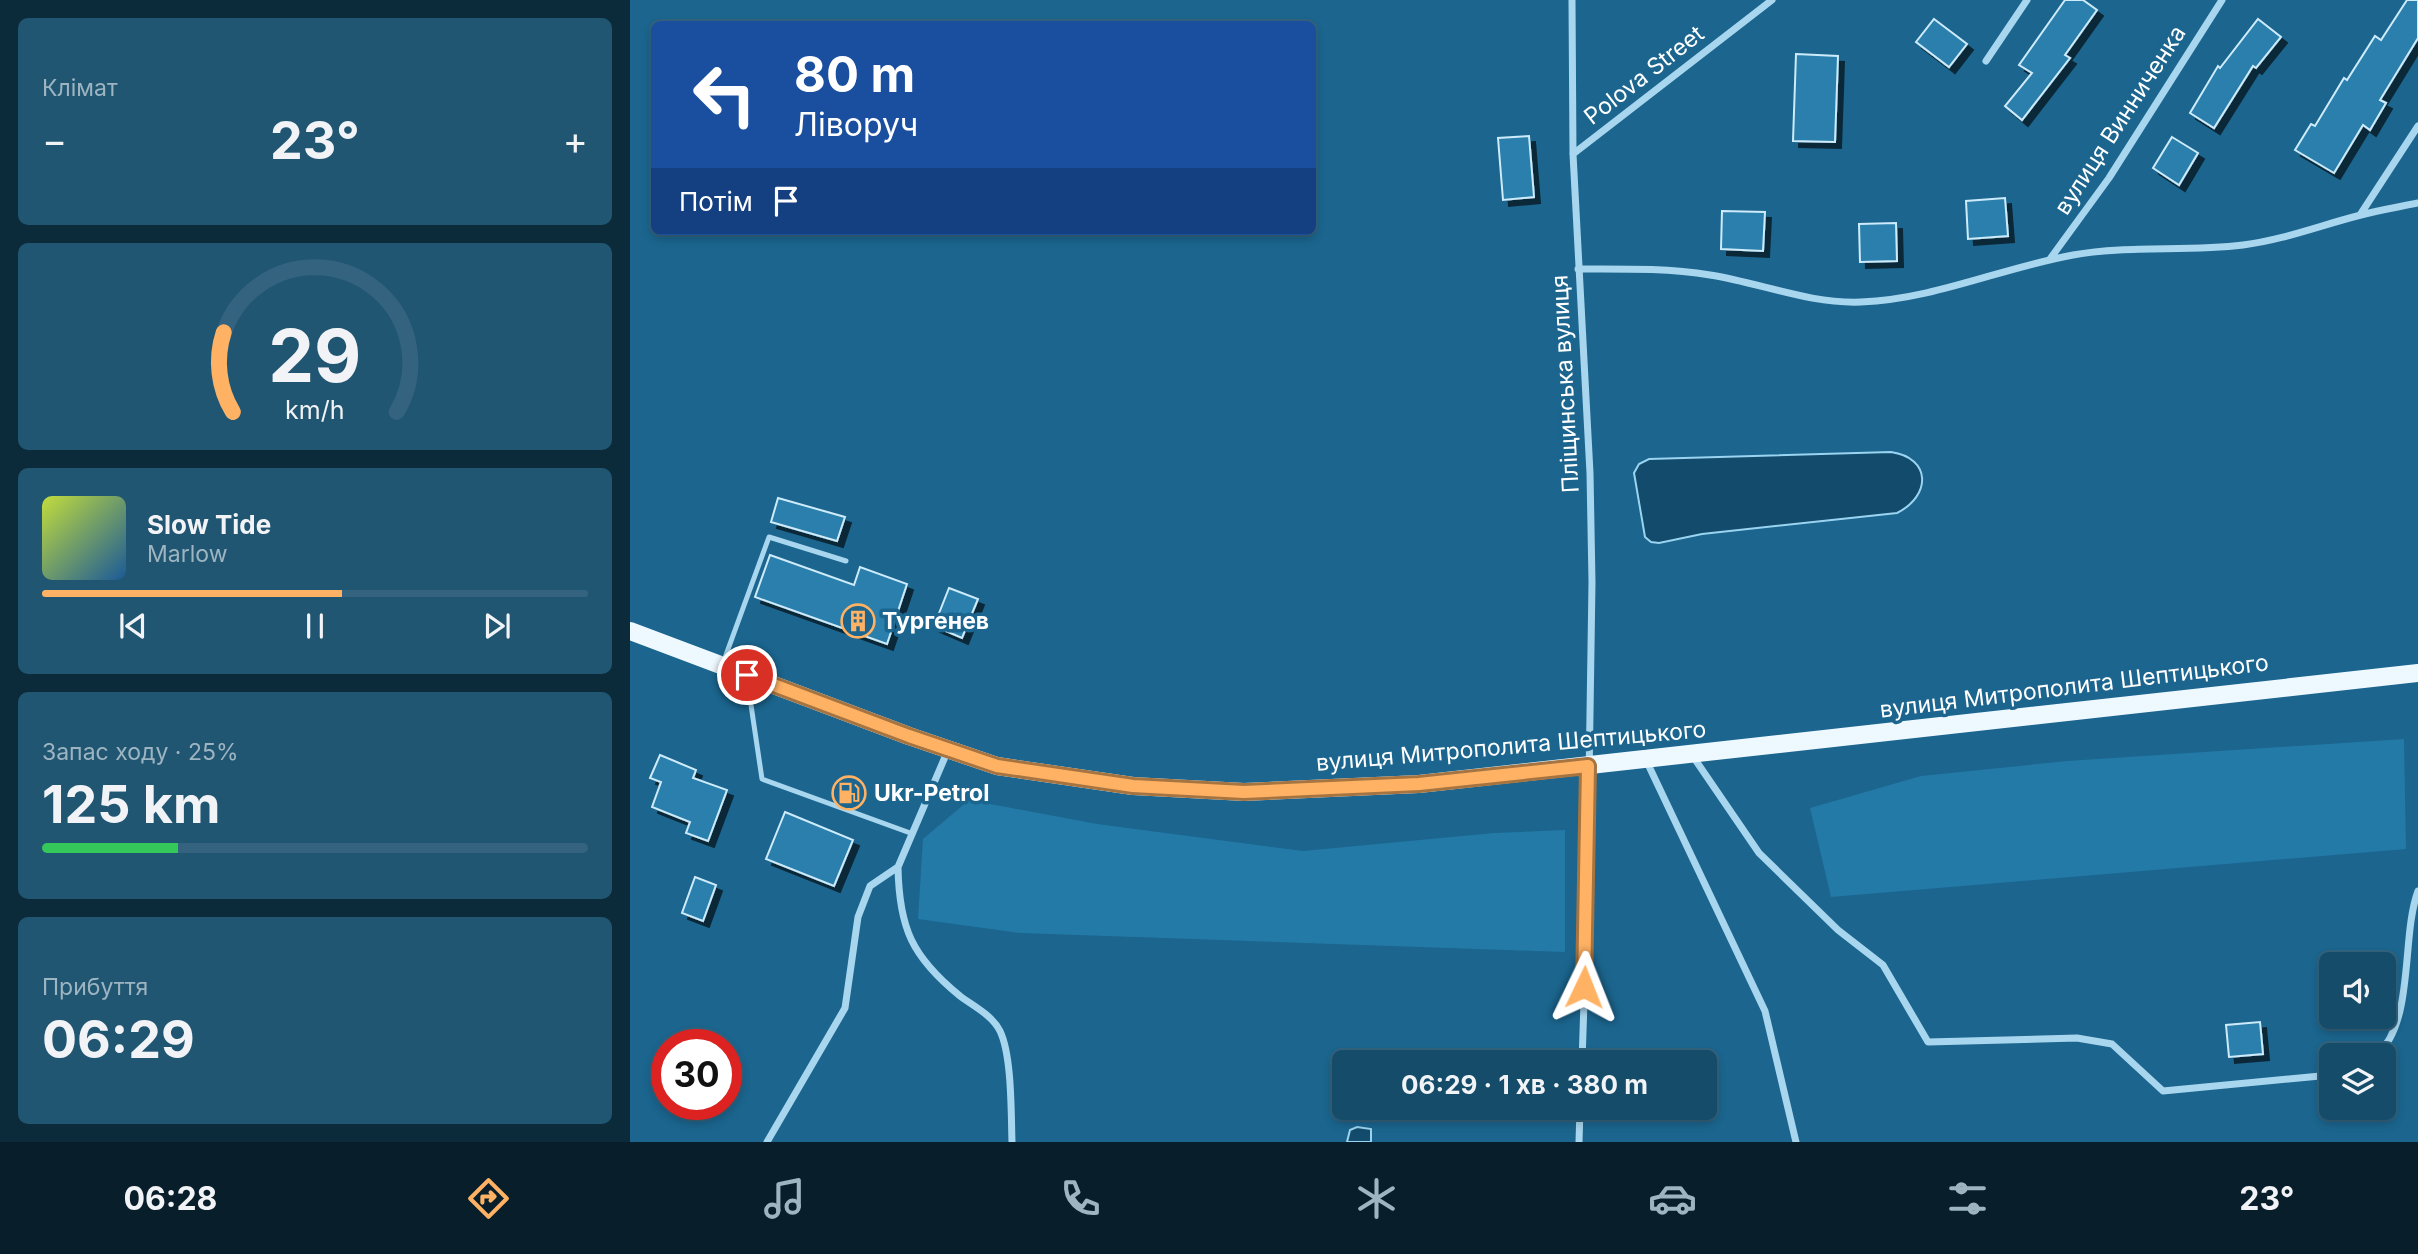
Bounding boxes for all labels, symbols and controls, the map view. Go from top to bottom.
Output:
street label: Polova Street [1578,19,1710,130]
street label: вулиця Винниченка [2048,20,2192,220]
text: 80 m [794,45,915,104]
icon: left [679,49,770,140]
text: Клімат [42,74,118,102]
text: Ліворуч [794,105,918,144]
text: 23° [270,109,360,172]
text: − [42,117,67,163]
text: + [563,117,588,163]
icon: arrive [767,182,805,220]
text: Потім [679,186,753,217]
street label: Пліщинська вулиця [1545,274,1585,494]
text: 29 [268,312,362,401]
text: km/h [285,395,345,425]
text: Slow Tide [147,509,271,540]
text: Marlow [147,540,227,568]
building icon: Тургенев [839,602,877,640]
icon: previous [114,607,152,645]
icon: pause [296,607,334,645]
icon: next [478,607,516,645]
place label: Тургенев [882,607,989,635]
pin [717,645,777,705]
street label: вулиця Митрополита Шептицького [1878,648,2270,724]
icon: arrive [728,656,766,694]
street label: вулиця Митрополита Шептицького [1315,715,1707,777]
text: Запас ходу · 25% [42,738,239,766]
text: 125 km [42,773,220,836]
fuel station icon: Ukr-Petrol [830,774,868,812]
place label: Ukr-Petrol [874,779,989,807]
position arrow [1547,950,1621,1024]
map controls [2319,952,2396,1120]
button: sound [2319,952,2396,1029]
text: Прибуття [42,973,148,1001]
text: 06:29 [42,1008,195,1071]
speed limit sign: 30 [651,1029,742,1120]
button: layers [2319,1043,2396,1120]
text: 06:29 · 1 хв · 380 m [1401,1069,1648,1100]
icon: directions [464,1174,513,1223]
icon: music [760,1174,809,1223]
icon: phone [1056,1174,1105,1223]
icon: climate [1352,1174,1401,1223]
icon: car [1648,1174,1697,1223]
icon: filters [1943,1174,1992,1223]
text: 06:28 [123,1179,217,1218]
text: 23° [2239,1179,2295,1218]

